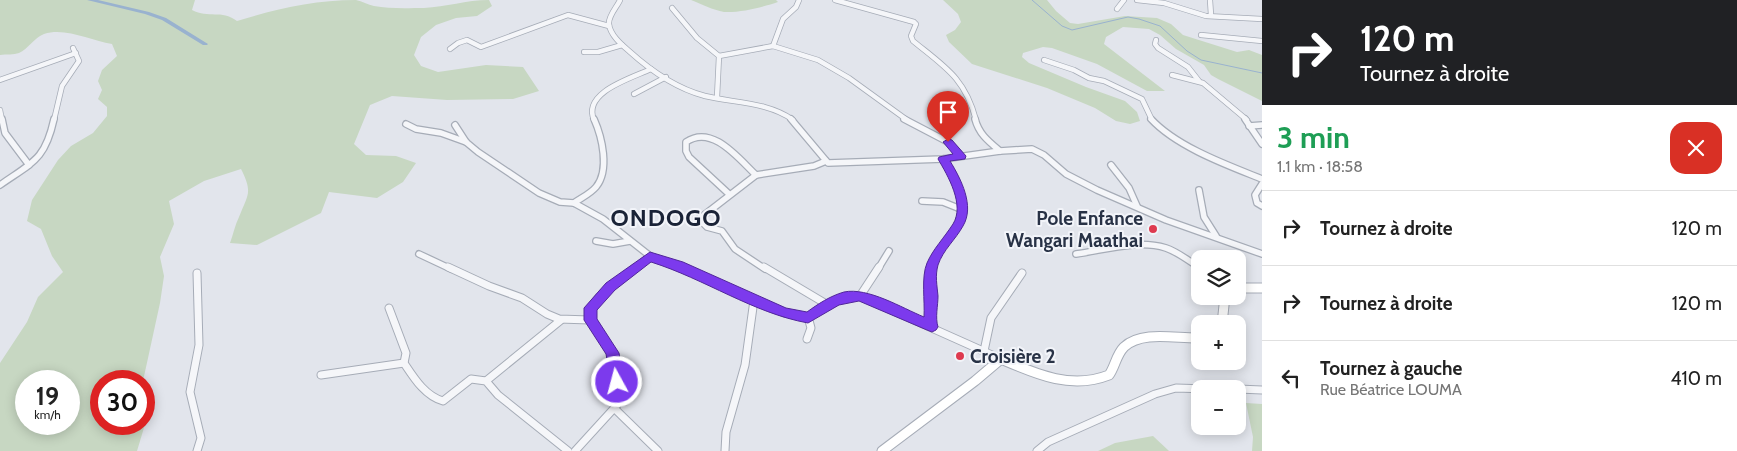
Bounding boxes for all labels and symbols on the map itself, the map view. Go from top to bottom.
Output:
pin [927,91,969,142]
district label: ONDOGO [611,203,721,232]
place label: Pole Enfance Wangari Maathai [1006,207,1143,252]
marker: Pole Enfance Wangari Maathai [1147,223,1159,235]
place label: Croisière 2 [970,345,1056,368]
marker: Croisière 2 [954,350,966,362]
position arrow [590,355,642,407]
speed limit sign: 30 [90,370,155,435]

